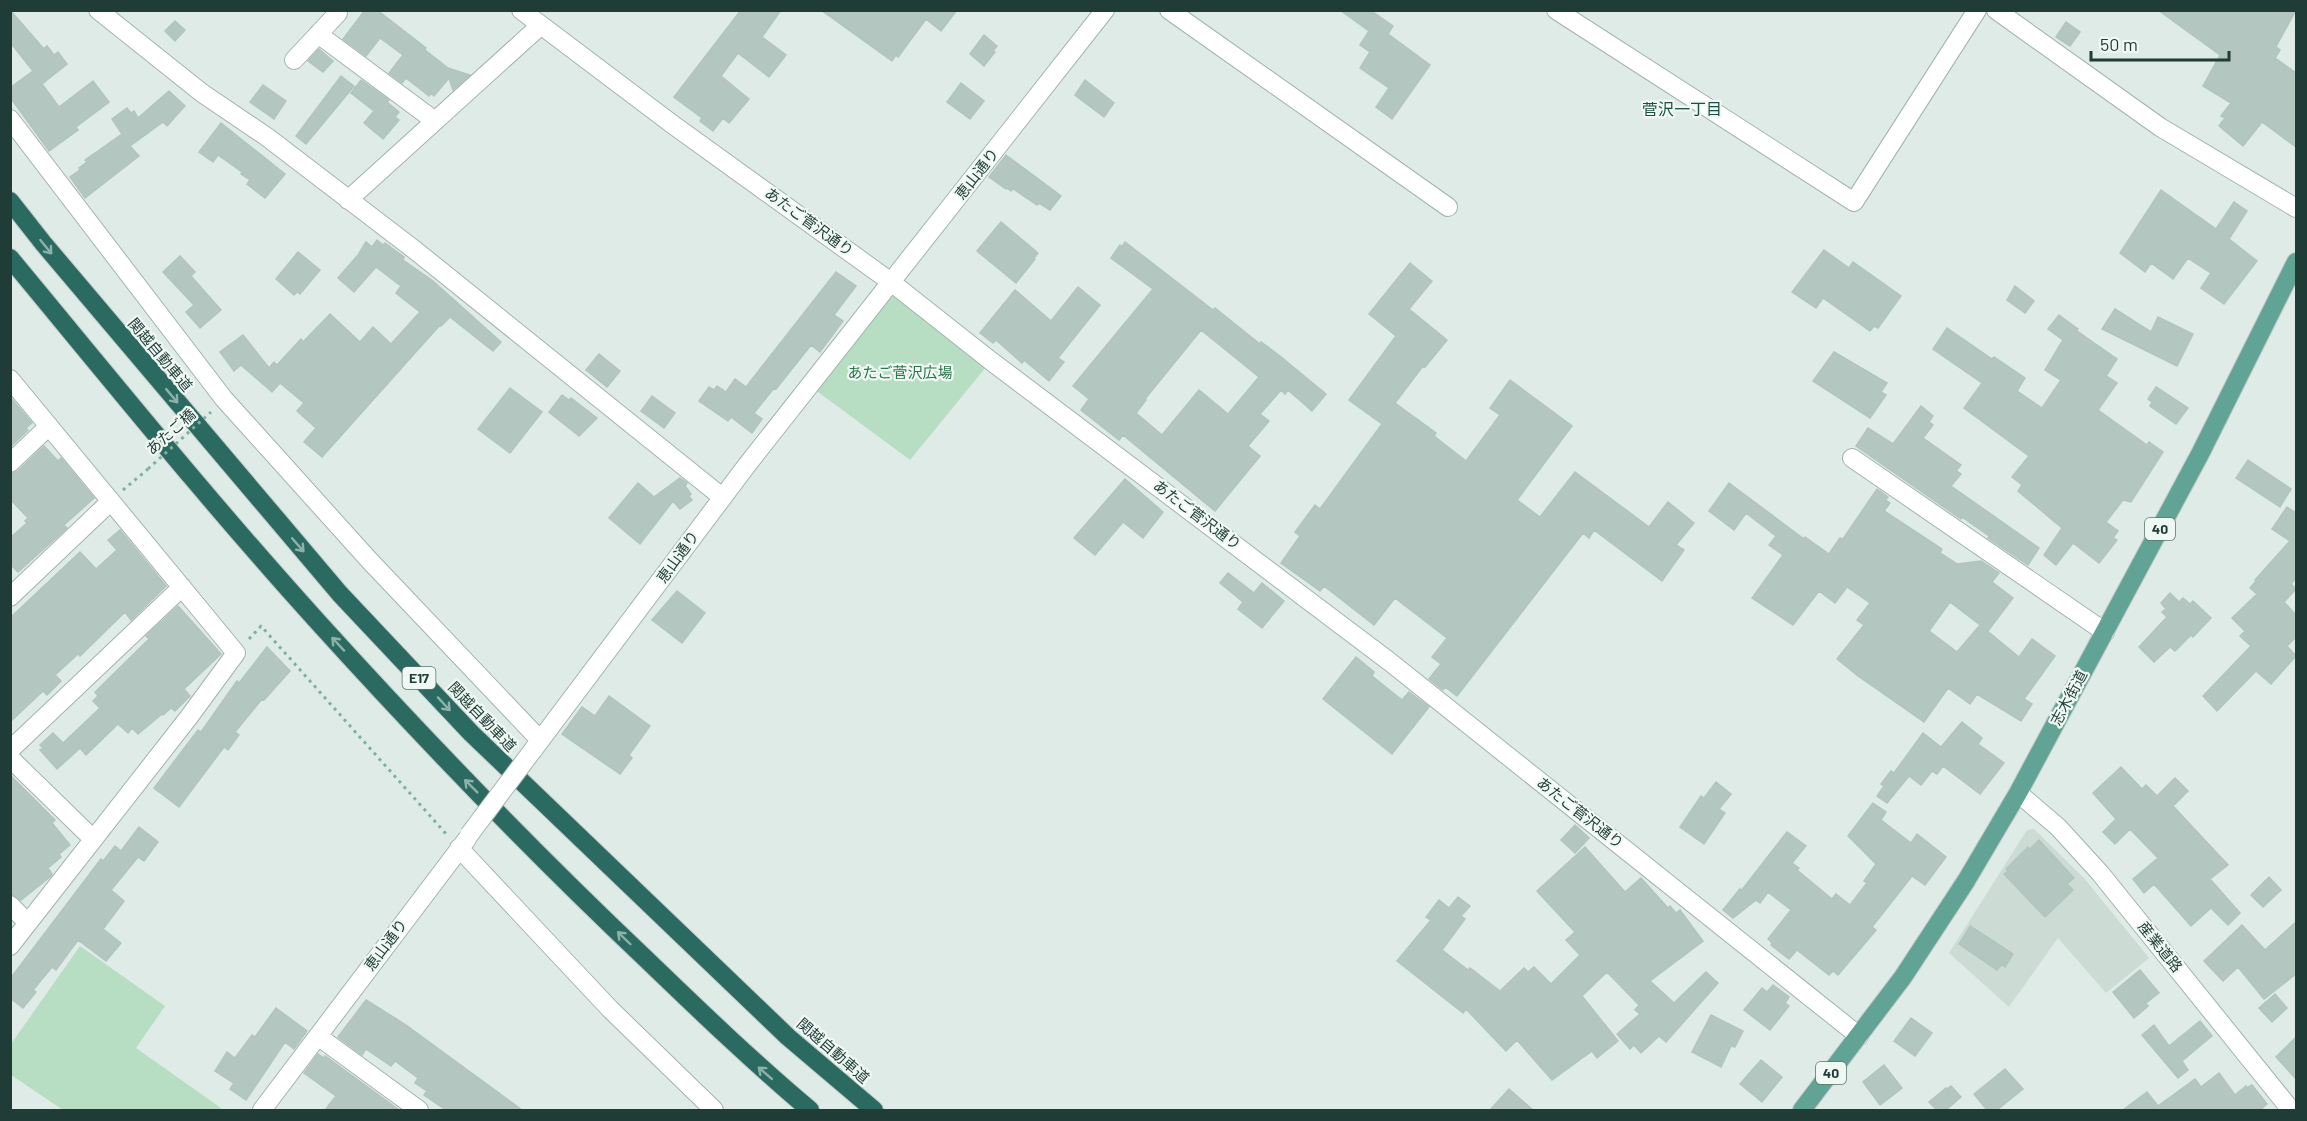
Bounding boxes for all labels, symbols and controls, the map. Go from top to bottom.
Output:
scale bar [2091,24,2229,62]
text: 50 m [2100,33,2138,55]
district label: 菅沢一丁目 [1642,99,1722,118]
street label: 恵山通り [951,144,1002,203]
street label: あたご菅沢通り [762,183,857,259]
one-way arrow [40,239,53,255]
street label: 関越自動車道 [125,314,197,395]
park label: あたご菅沢広場 [847,363,953,381]
one-way arrow [165,388,179,403]
street label: あたご橋 [142,404,199,458]
street label: あたご菅沢通り [1150,475,1245,553]
road number: 40 [2145,518,2175,540]
street label: 恵山通り [652,527,702,586]
one-way arrow [291,537,305,552]
one-way arrow [331,636,345,651]
road number: E17 [402,667,436,689]
street label: 志木街道 [2046,667,2090,728]
street label: 関越自動車道 [445,678,520,755]
one-way arrow [437,697,451,712]
street label: あたご菅沢通り [1534,773,1628,852]
one-way arrow [464,779,478,794]
street label: 恵山通り [360,915,410,974]
street label: 産業道路 [2135,917,2187,975]
one-way arrow [617,932,632,946]
street label: 関越自動車道 [794,1014,874,1087]
road number: 40 [1816,1062,1846,1084]
one-way arrow [758,1066,774,1080]

